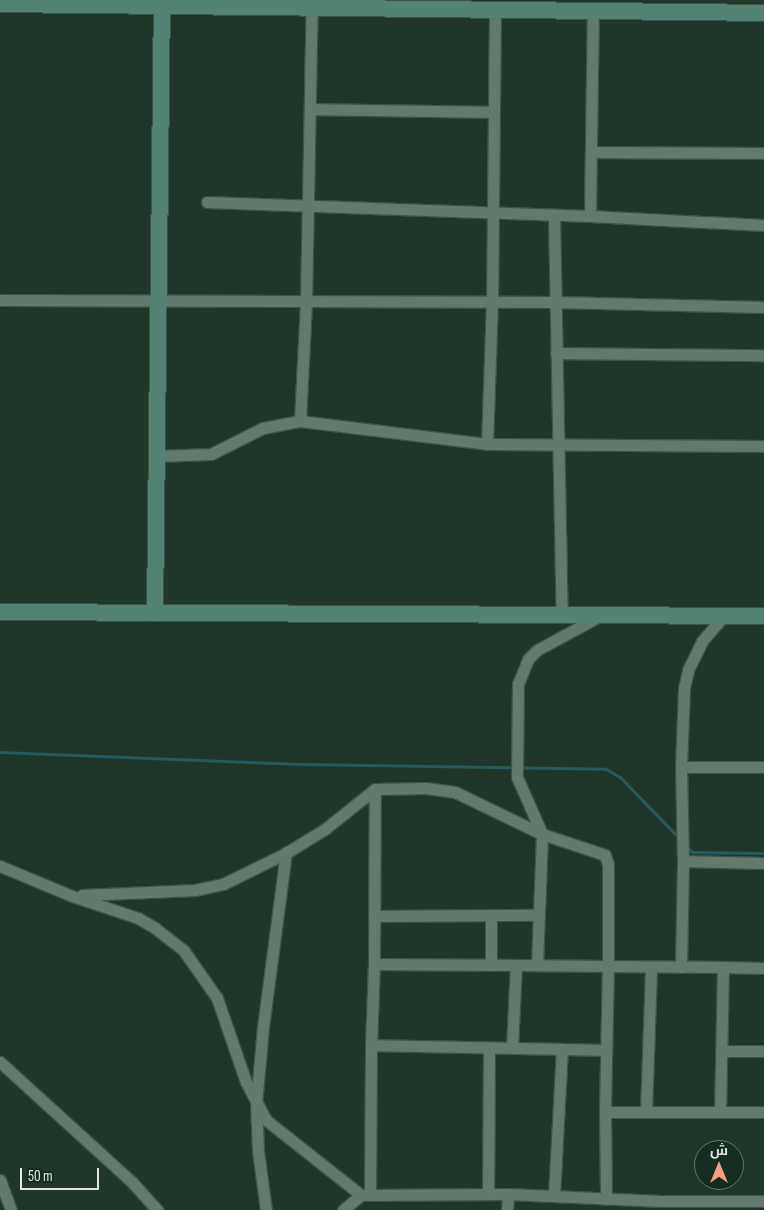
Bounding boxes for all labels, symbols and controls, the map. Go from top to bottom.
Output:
north arrow [694,1140,744,1190]
text: ش [710,1142,728,1159]
scale bar [22,1158,101,1190]
text: 50 m [28,1167,53,1186]

